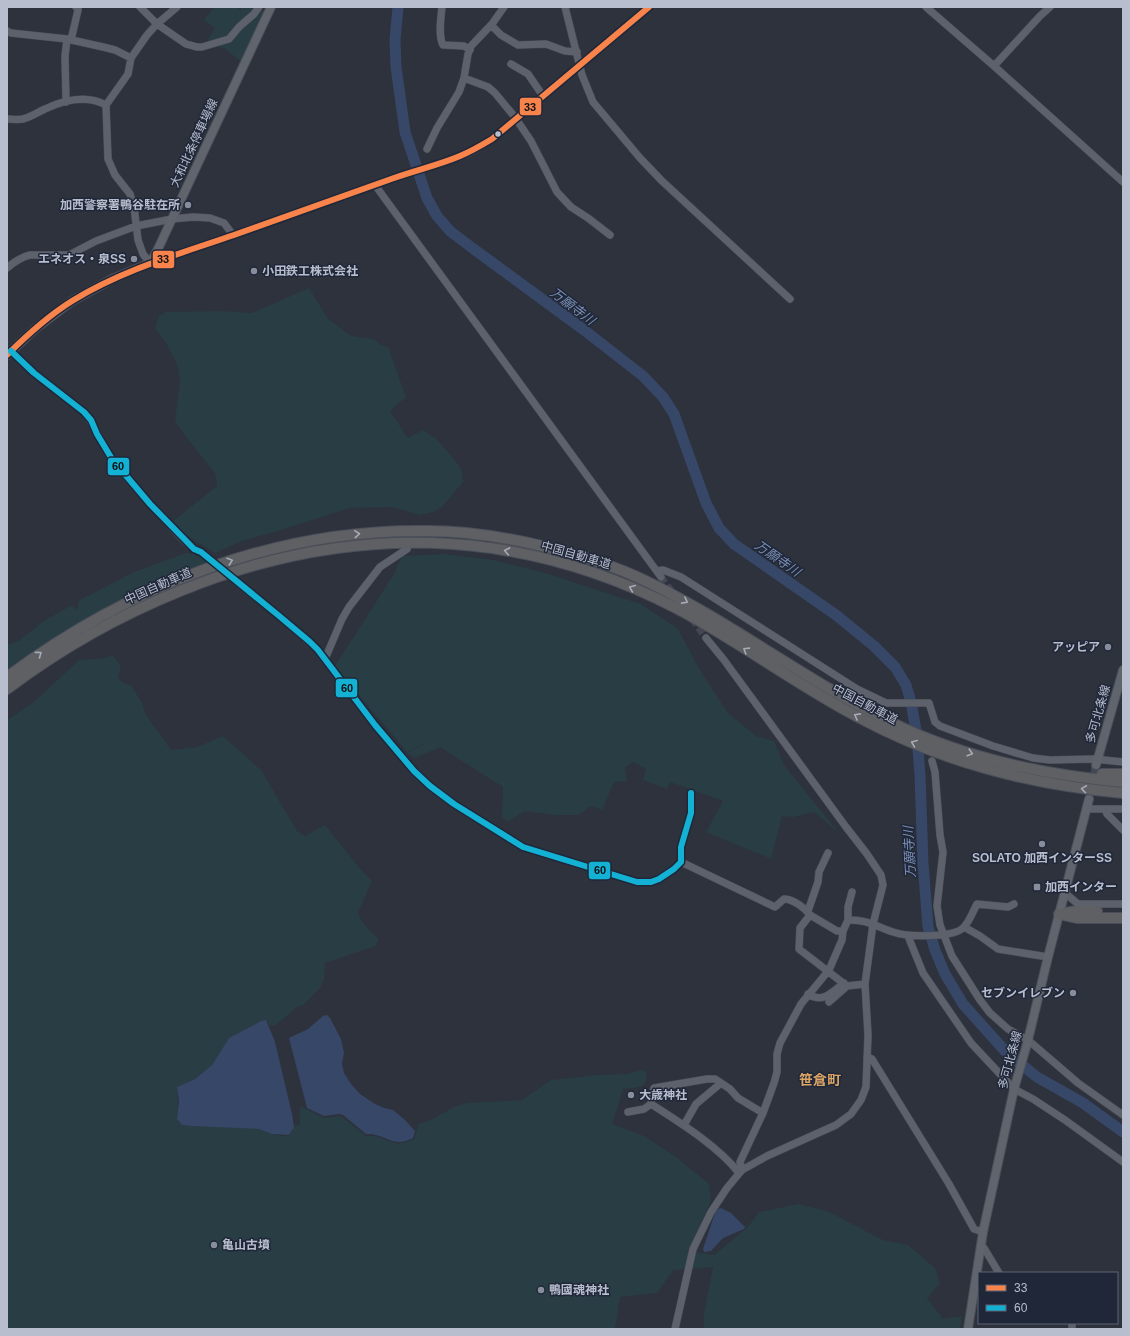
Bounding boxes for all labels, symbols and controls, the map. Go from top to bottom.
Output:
street label: 大和北条停車場線 [167,97,221,189]
line badge: 33 [519,97,542,116]
text: 33 [524,101,536,113]
unlabelled marker [493,129,503,139]
place label: 加西警察署鴨谷駐在所 [60,198,180,212]
marker: 加西警察署鴨谷駐在所 [183,200,193,210]
line badge: 33 [152,250,175,269]
place label: エネオス・泉SS [38,252,126,266]
text: 33 [157,253,169,265]
marker: エネオス・泉SS [129,254,139,264]
place label: 小田鉄工株式会社 [262,264,358,278]
marker: 小田鉄工株式会社 [249,266,259,276]
water label: 万願寺川 [547,285,600,329]
line badge: 60 [107,457,130,476]
text: 60 [112,460,124,472]
one-way arrow [354,529,360,538]
water label: 万願寺川 [752,537,805,581]
street label: 中国自動車道 [539,538,613,572]
one-way arrow [504,547,511,555]
one-way arrow [227,557,234,566]
street label: 中国自動車道 [122,565,194,607]
one-way arrow [628,584,635,592]
one-way arrow [681,596,688,604]
place label: アッピア [1052,640,1100,654]
marker: アッピア [1103,642,1113,652]
one-way arrow [743,647,750,654]
one-way arrow [34,652,41,659]
line badge: 60 [335,678,358,698]
street label: 中国自動車道 [830,681,900,727]
text: 60 [341,682,353,694]
street label: 多可北条線 [1083,683,1113,745]
one-way arrow [854,714,861,721]
one-way arrow [911,740,918,748]
one-way arrow [967,748,974,757]
one-way arrow [1081,785,1087,794]
water label: 万願寺川 [901,824,918,878]
marker: SOLATO 加西インターSS [1037,839,1047,849]
place label: SOLATO 加西インターSS [972,851,1112,865]
line badge: 60 [588,861,611,880]
text: 60 [594,864,606,876]
place label: 加西インター [1045,880,1117,894]
marker: 加西インター [1032,882,1042,892]
place label: セブンイレブン [981,986,1065,1000]
marker: セブンイレブン [1068,988,1078,998]
street label: 多可北条線 [995,1029,1025,1091]
district label: 笹倉町 [799,1072,841,1088]
place label: 大歳神社 [639,1088,687,1102]
marker: 大歳神社 [626,1090,636,1100]
place label: 亀山古墳 [222,1238,270,1252]
marker: 亀山古墳 [209,1240,219,1250]
legend [978,1272,1118,1324]
text: 33 [1014,1281,1028,1295]
place label: 鴨國魂神社 [549,1283,609,1297]
marker: 鴨國魂神社 [536,1285,546,1295]
text: 60 [1014,1301,1028,1315]

